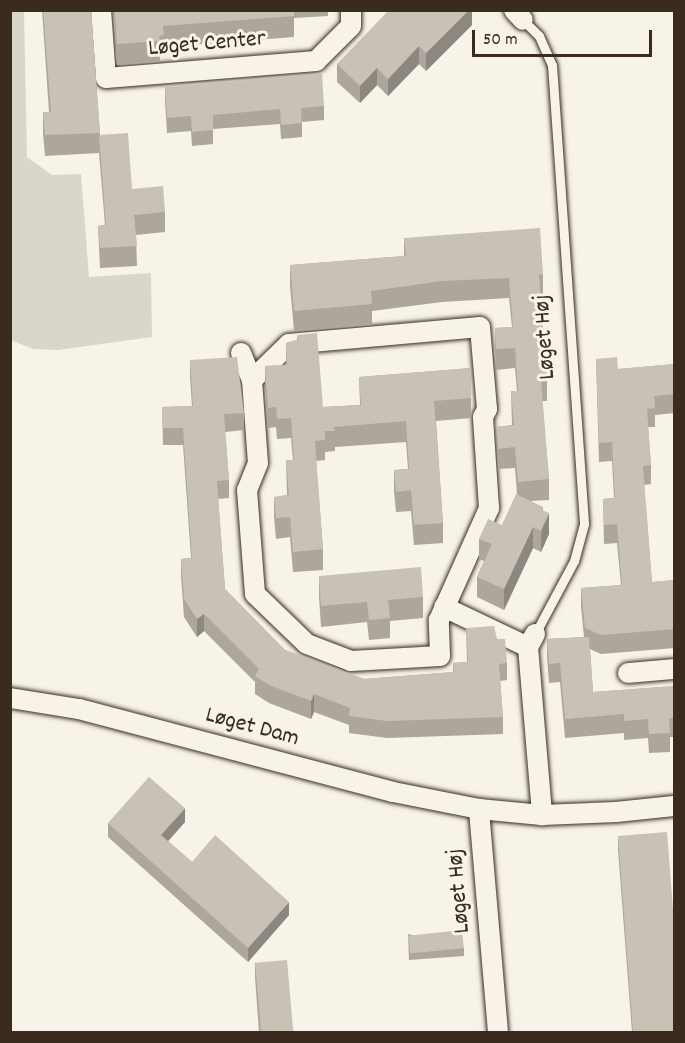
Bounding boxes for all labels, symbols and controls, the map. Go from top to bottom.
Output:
scale bar [475,18,655,56]
street label: Løget Center [147,26,267,64]
text: 50 m [483,28,518,53]
street label: Løget Høj [529,294,563,380]
street label: Løget Dam [202,702,302,754]
street label: Løget Høj [442,847,478,935]

